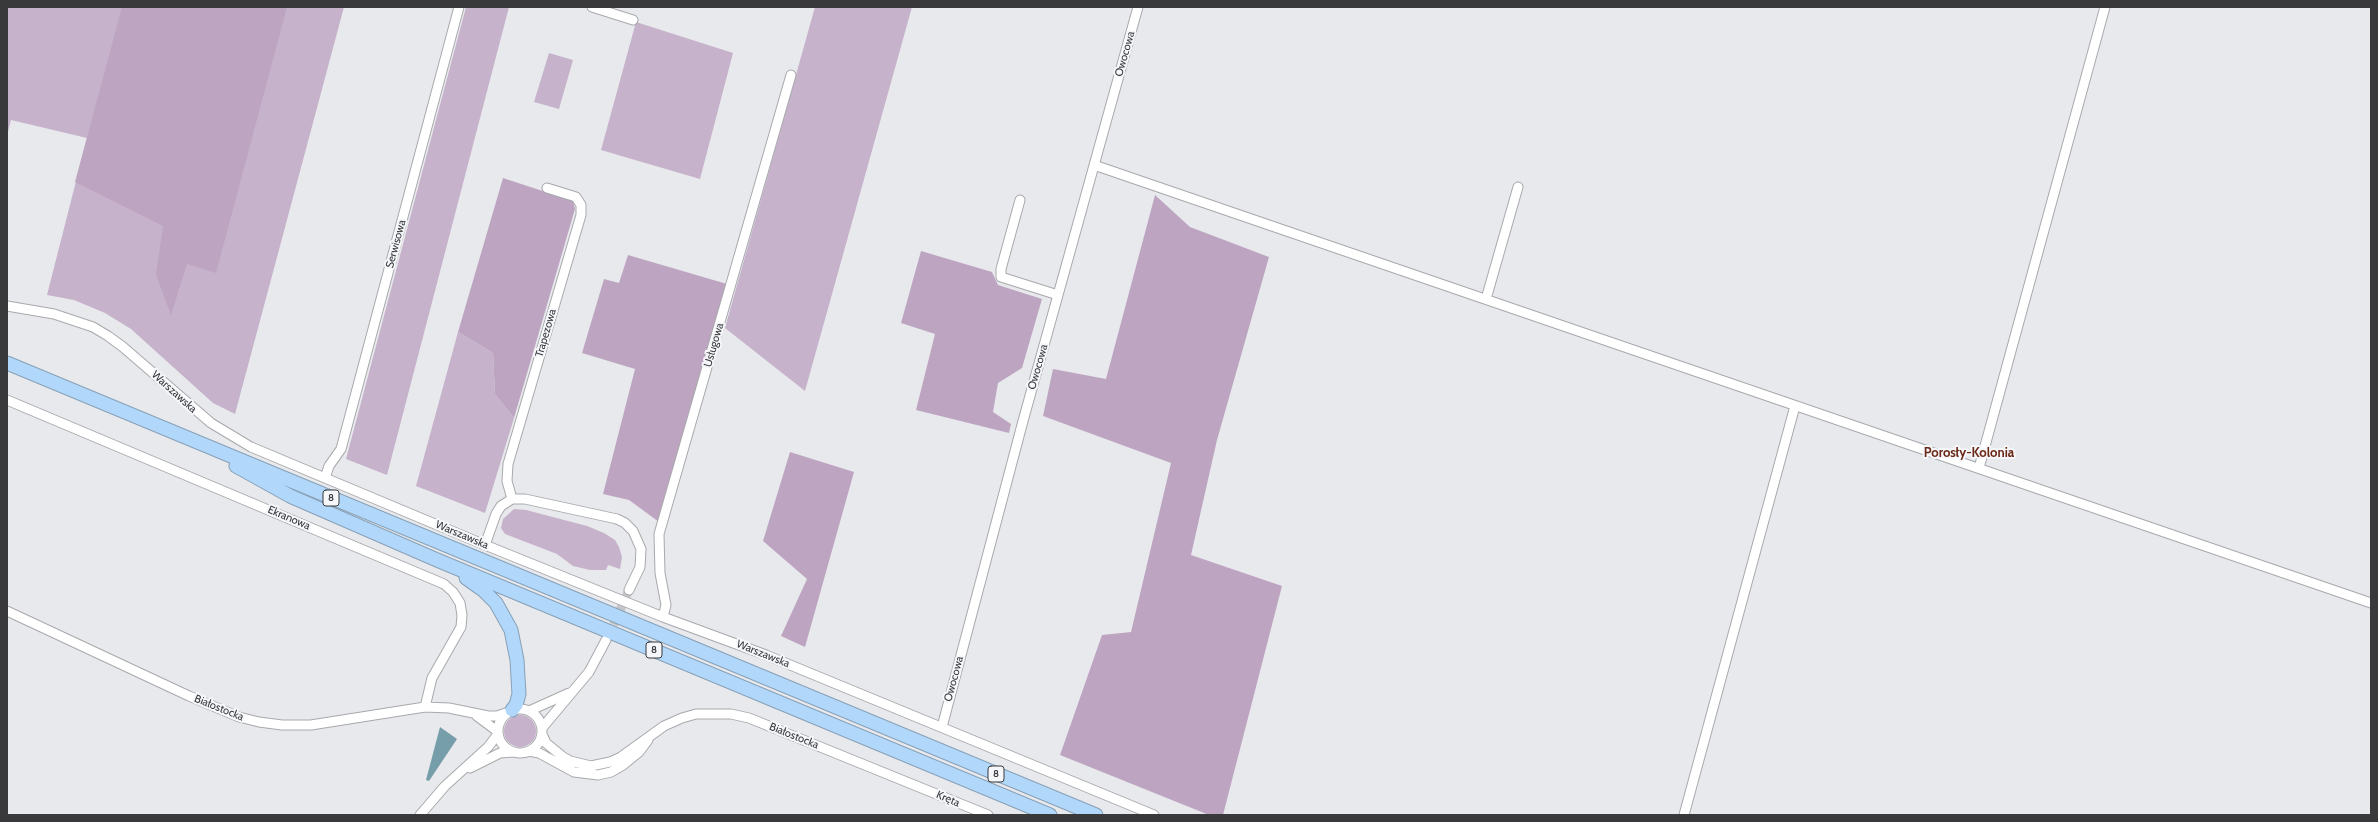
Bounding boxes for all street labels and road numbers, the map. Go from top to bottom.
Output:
street label: Owocowa [1112,30,1138,78]
street label: Serwisowa [383,218,409,270]
street label: Trapezowa [533,307,559,359]
street label: Usługowa [701,321,727,369]
street label: Owocowa [1025,343,1051,391]
street label: Warszawska [149,368,199,416]
road number: 8 [323,490,339,506]
street label: Ekranowa [266,503,312,533]
street label: Warszawska [434,518,490,552]
street label: Warszawska [734,637,792,671]
road number: 8 [646,642,662,658]
street label: Owocowa [942,655,966,703]
street label: Białostocka [192,692,246,724]
street label: Białostocka [767,720,821,752]
road number: 8 [988,766,1004,782]
street label: Kręta [934,788,962,810]

